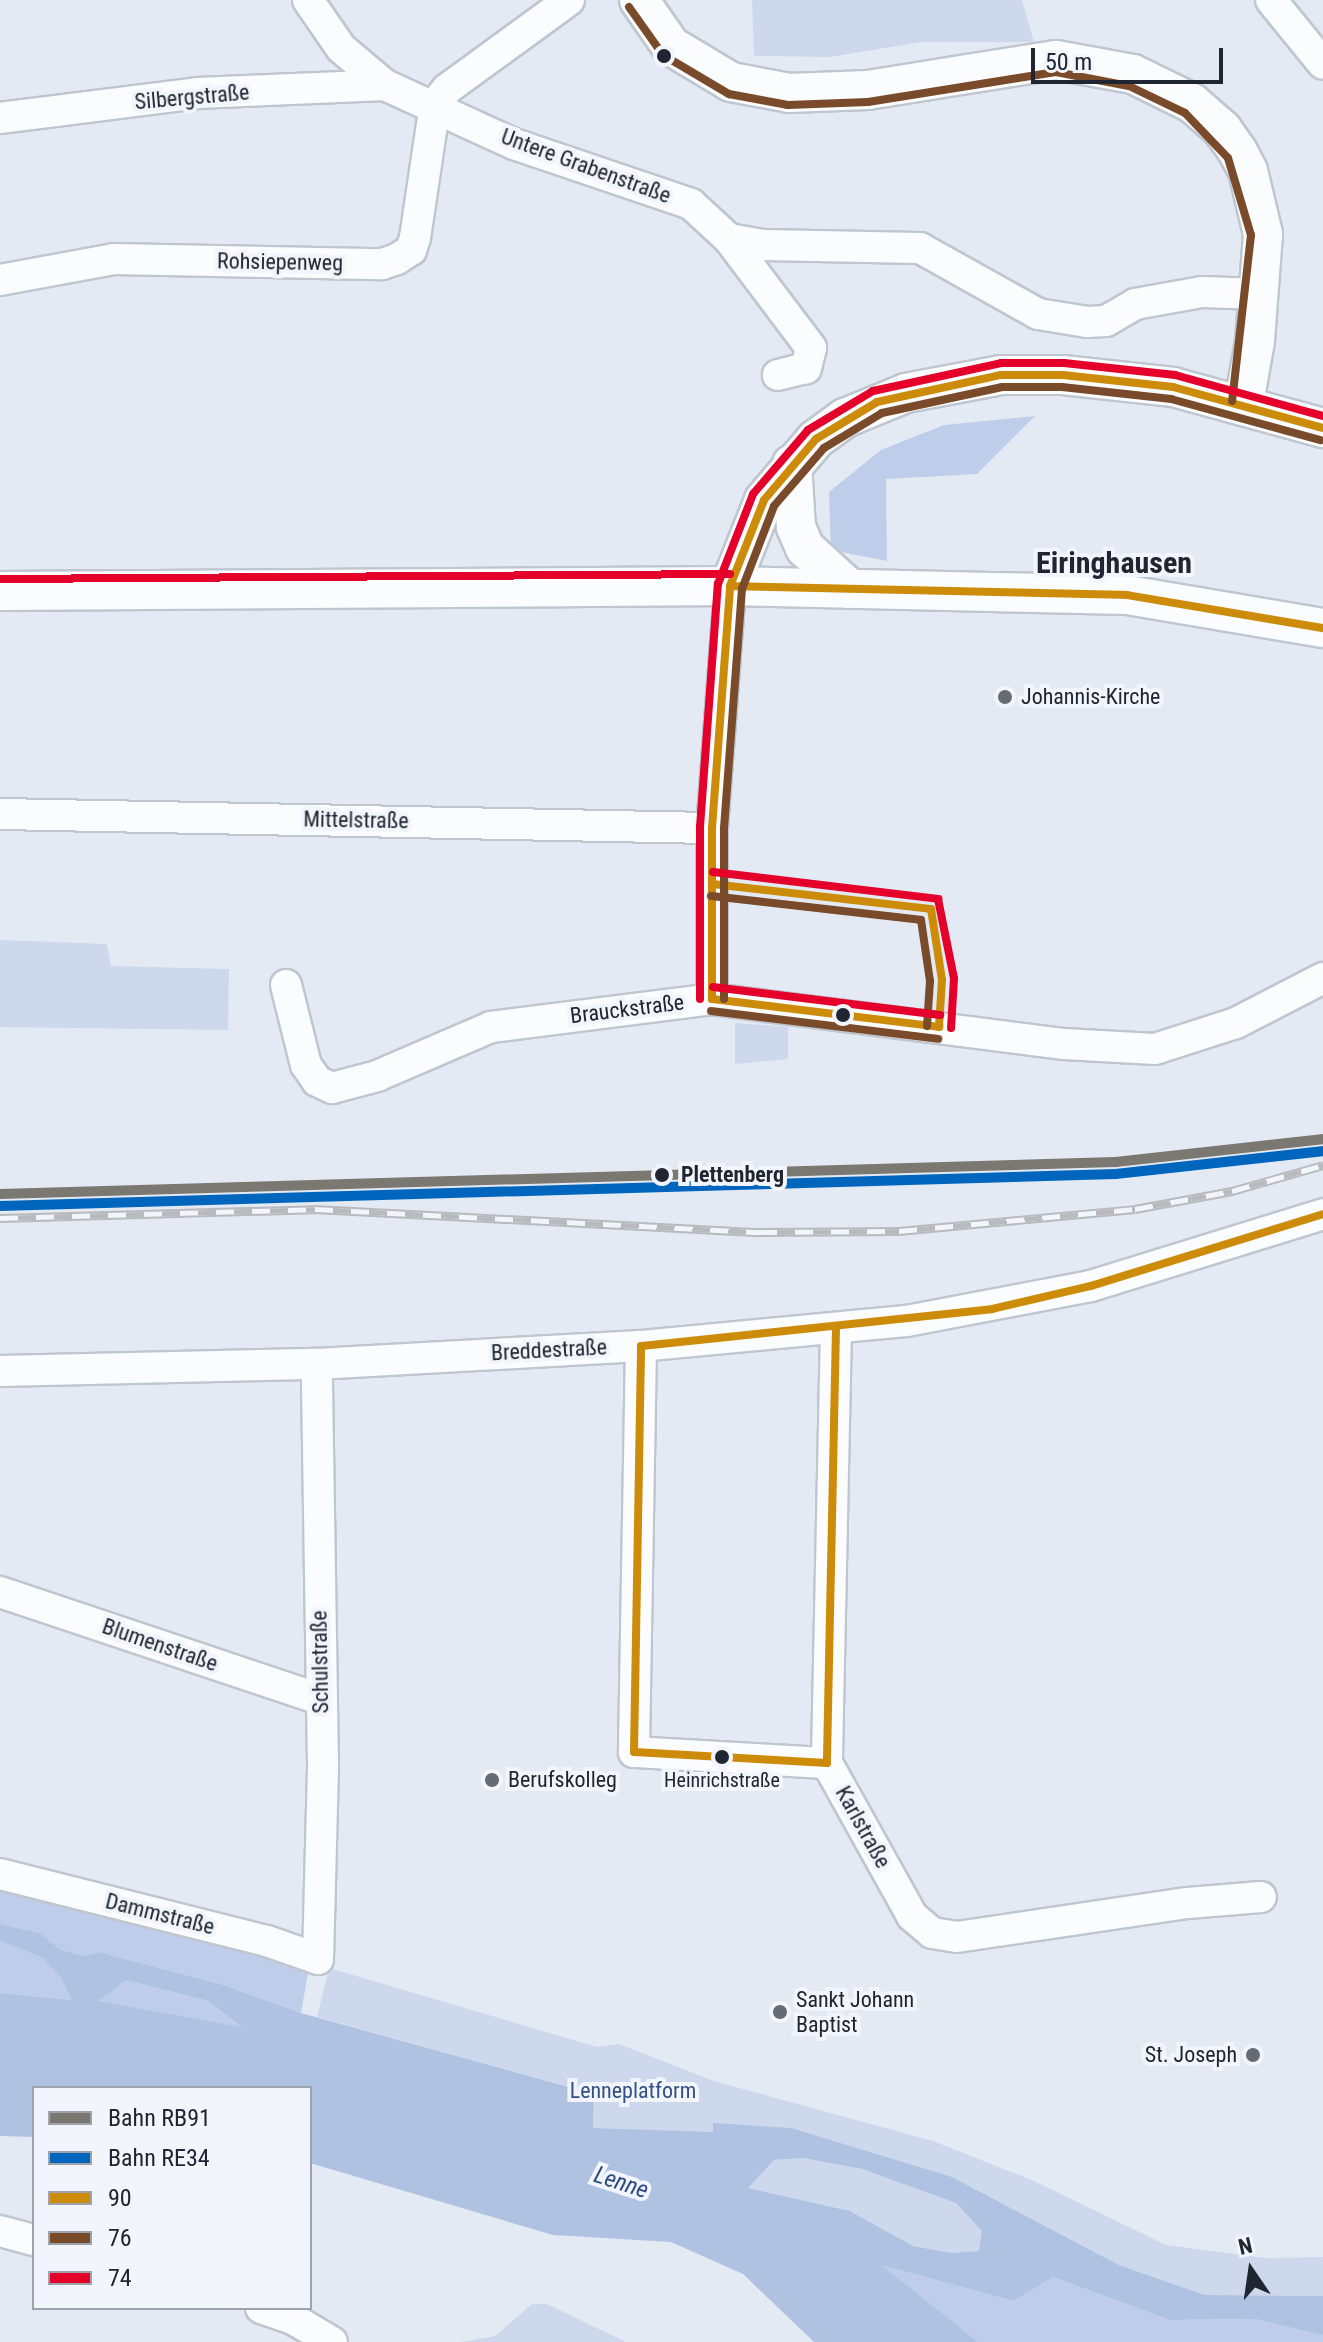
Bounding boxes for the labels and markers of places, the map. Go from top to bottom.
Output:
unlabelled marker [656,48,672,64]
place label: Johannis-Kirche [1021,684,1160,710]
marker: Johannis-Kirche [996,688,1014,706]
unlabelled marker [835,1007,851,1023]
place label: Plettenberg [681,1162,784,1188]
marker: Plettenberg [650,1163,674,1187]
marker: Heinrichstraße [714,1749,730,1765]
place label: Berufskolleg [508,1767,617,1793]
place label: Heinrichstraße [664,1768,780,1792]
marker: Berufskolleg [483,1771,501,1789]
place label: Sankt Johann Baptist [796,1986,914,2038]
marker: Sankt Johann Baptist [771,2003,789,2021]
place label: St. Joseph [1145,2042,1237,2068]
marker: St. Joseph [1244,2046,1262,2064]

